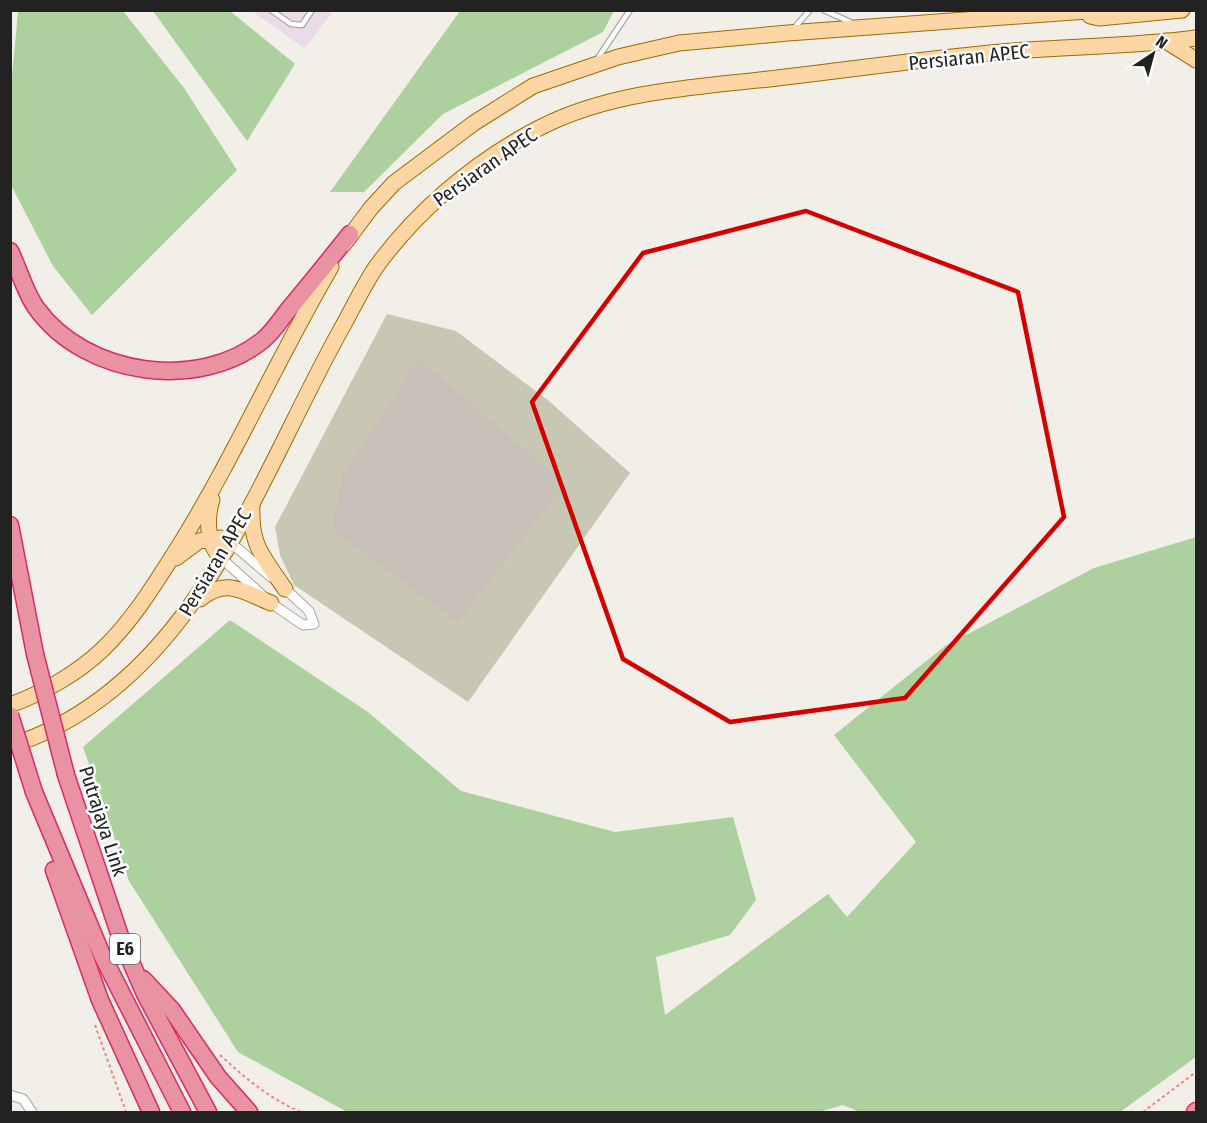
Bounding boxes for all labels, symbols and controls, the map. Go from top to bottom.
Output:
north arrow [1123,24,1183,84]
text: N [1152,32,1171,53]
street label: Persiaran APEC [907,39,1031,75]
street label: Persiaran APEC [428,122,542,212]
street label: Persiaran APEC [173,504,257,620]
street label: Putrajaya Link [74,763,132,880]
road number: E6 [110,934,140,964]

